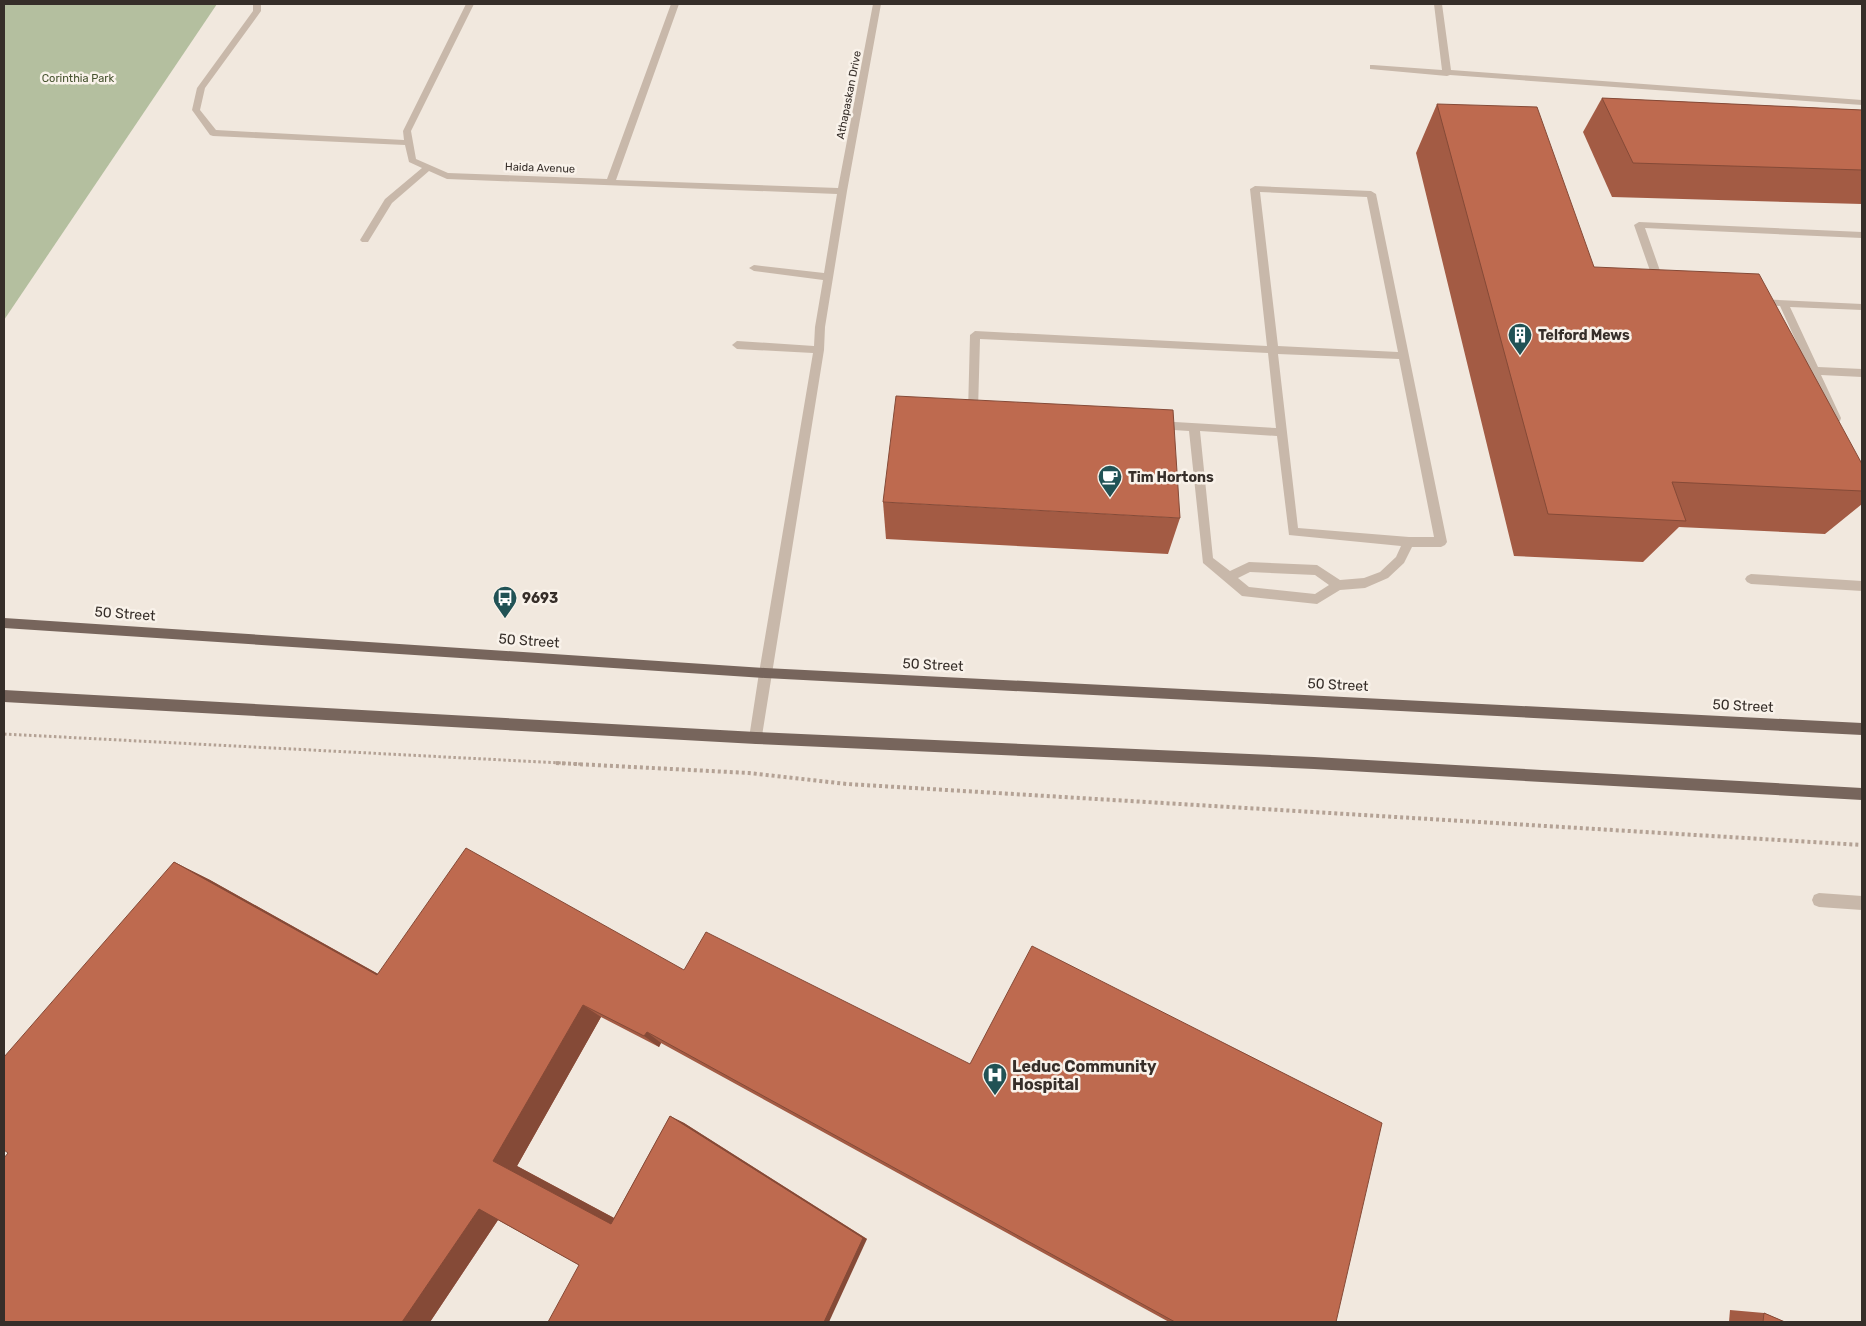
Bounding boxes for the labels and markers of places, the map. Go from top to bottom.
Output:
building icon: Telford Mews [1507,322,1533,356]
place label: Telford Mews [1538,327,1630,344]
cafe icon: Tim Hortons [1097,464,1123,498]
place label: Tim Hortons [1128,469,1214,486]
bus stop icon: 9693 [492,585,518,619]
place label: 9693 [522,590,558,607]
place label: Leduc Community Hospital [1012,1057,1157,1094]
hospital icon: Leduc Community Hospital [982,1062,1008,1096]

